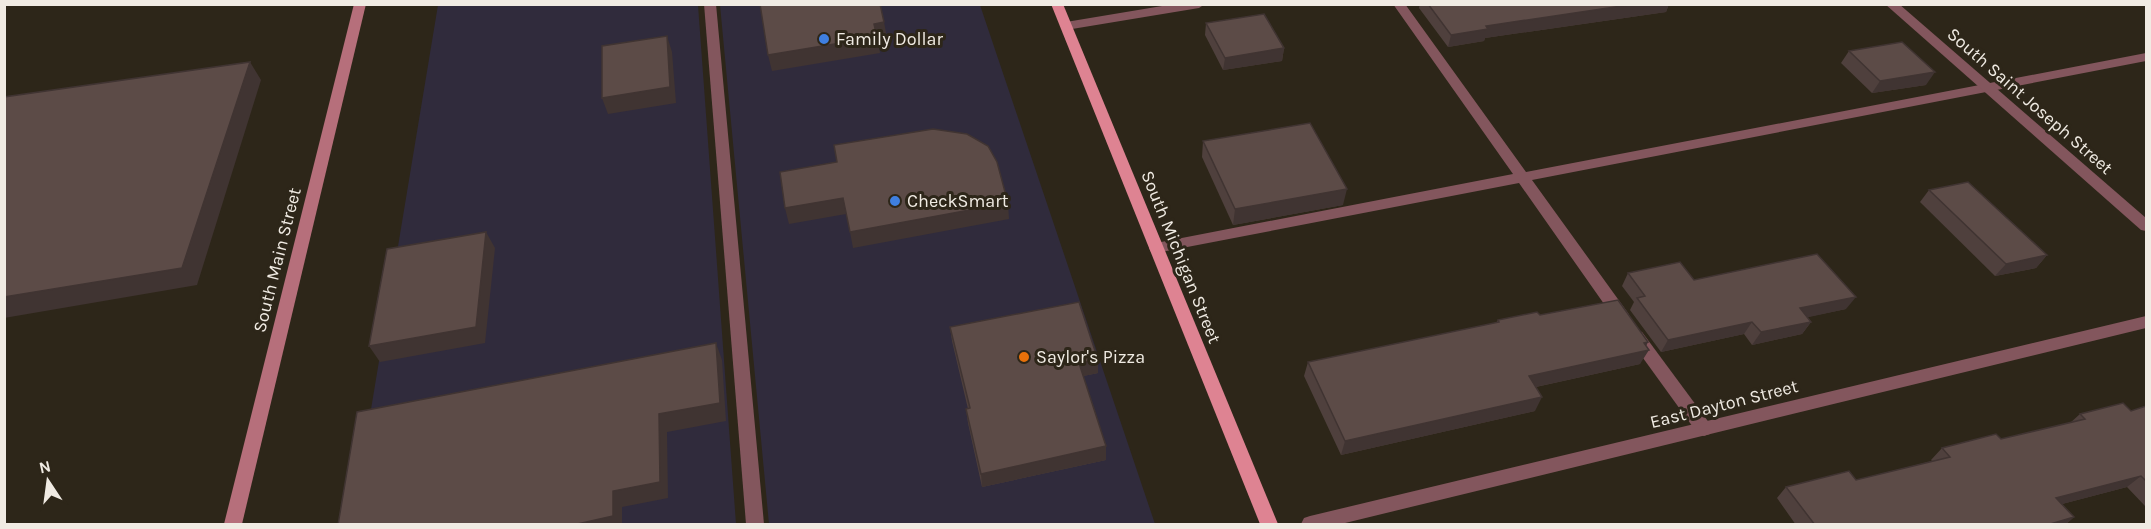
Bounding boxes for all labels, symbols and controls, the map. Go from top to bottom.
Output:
street label: South Saint Joseph Street [1943,23,2118,179]
place label: Family Dollar [836,28,944,50]
marker: Family Dollar [817,32,831,46]
street label: South Michigan Street [1136,167,1226,347]
street label: South Main Street [248,185,306,335]
place label: CheckSmart [907,190,1009,212]
marker: CheckSmart [888,194,902,208]
place label: Saylor's Pizza [1036,346,1145,368]
marker: Saylor's Pizza [1017,350,1031,364]
street label: East Dayton Street [1648,375,1801,433]
north arrow [18,451,78,511]
text: N [37,456,52,477]

